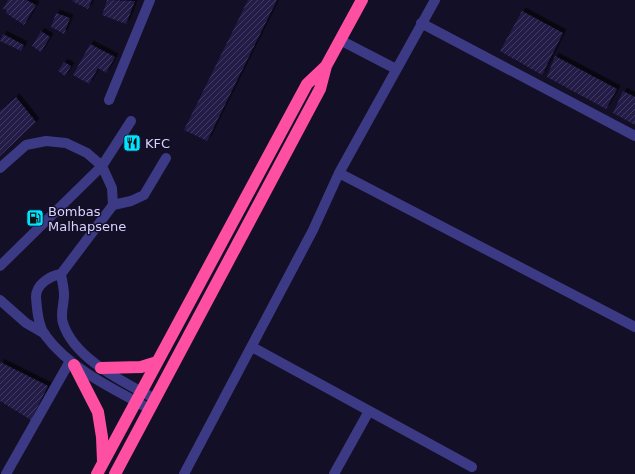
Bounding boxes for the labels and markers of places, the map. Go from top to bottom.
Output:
restaurant icon: KFC [122,133,142,153]
place label: KFC [145,136,170,151]
place label: Bombas Malhapsene [48,204,126,234]
fuel station icon: Bombas Malhapsene [25,208,45,228]

